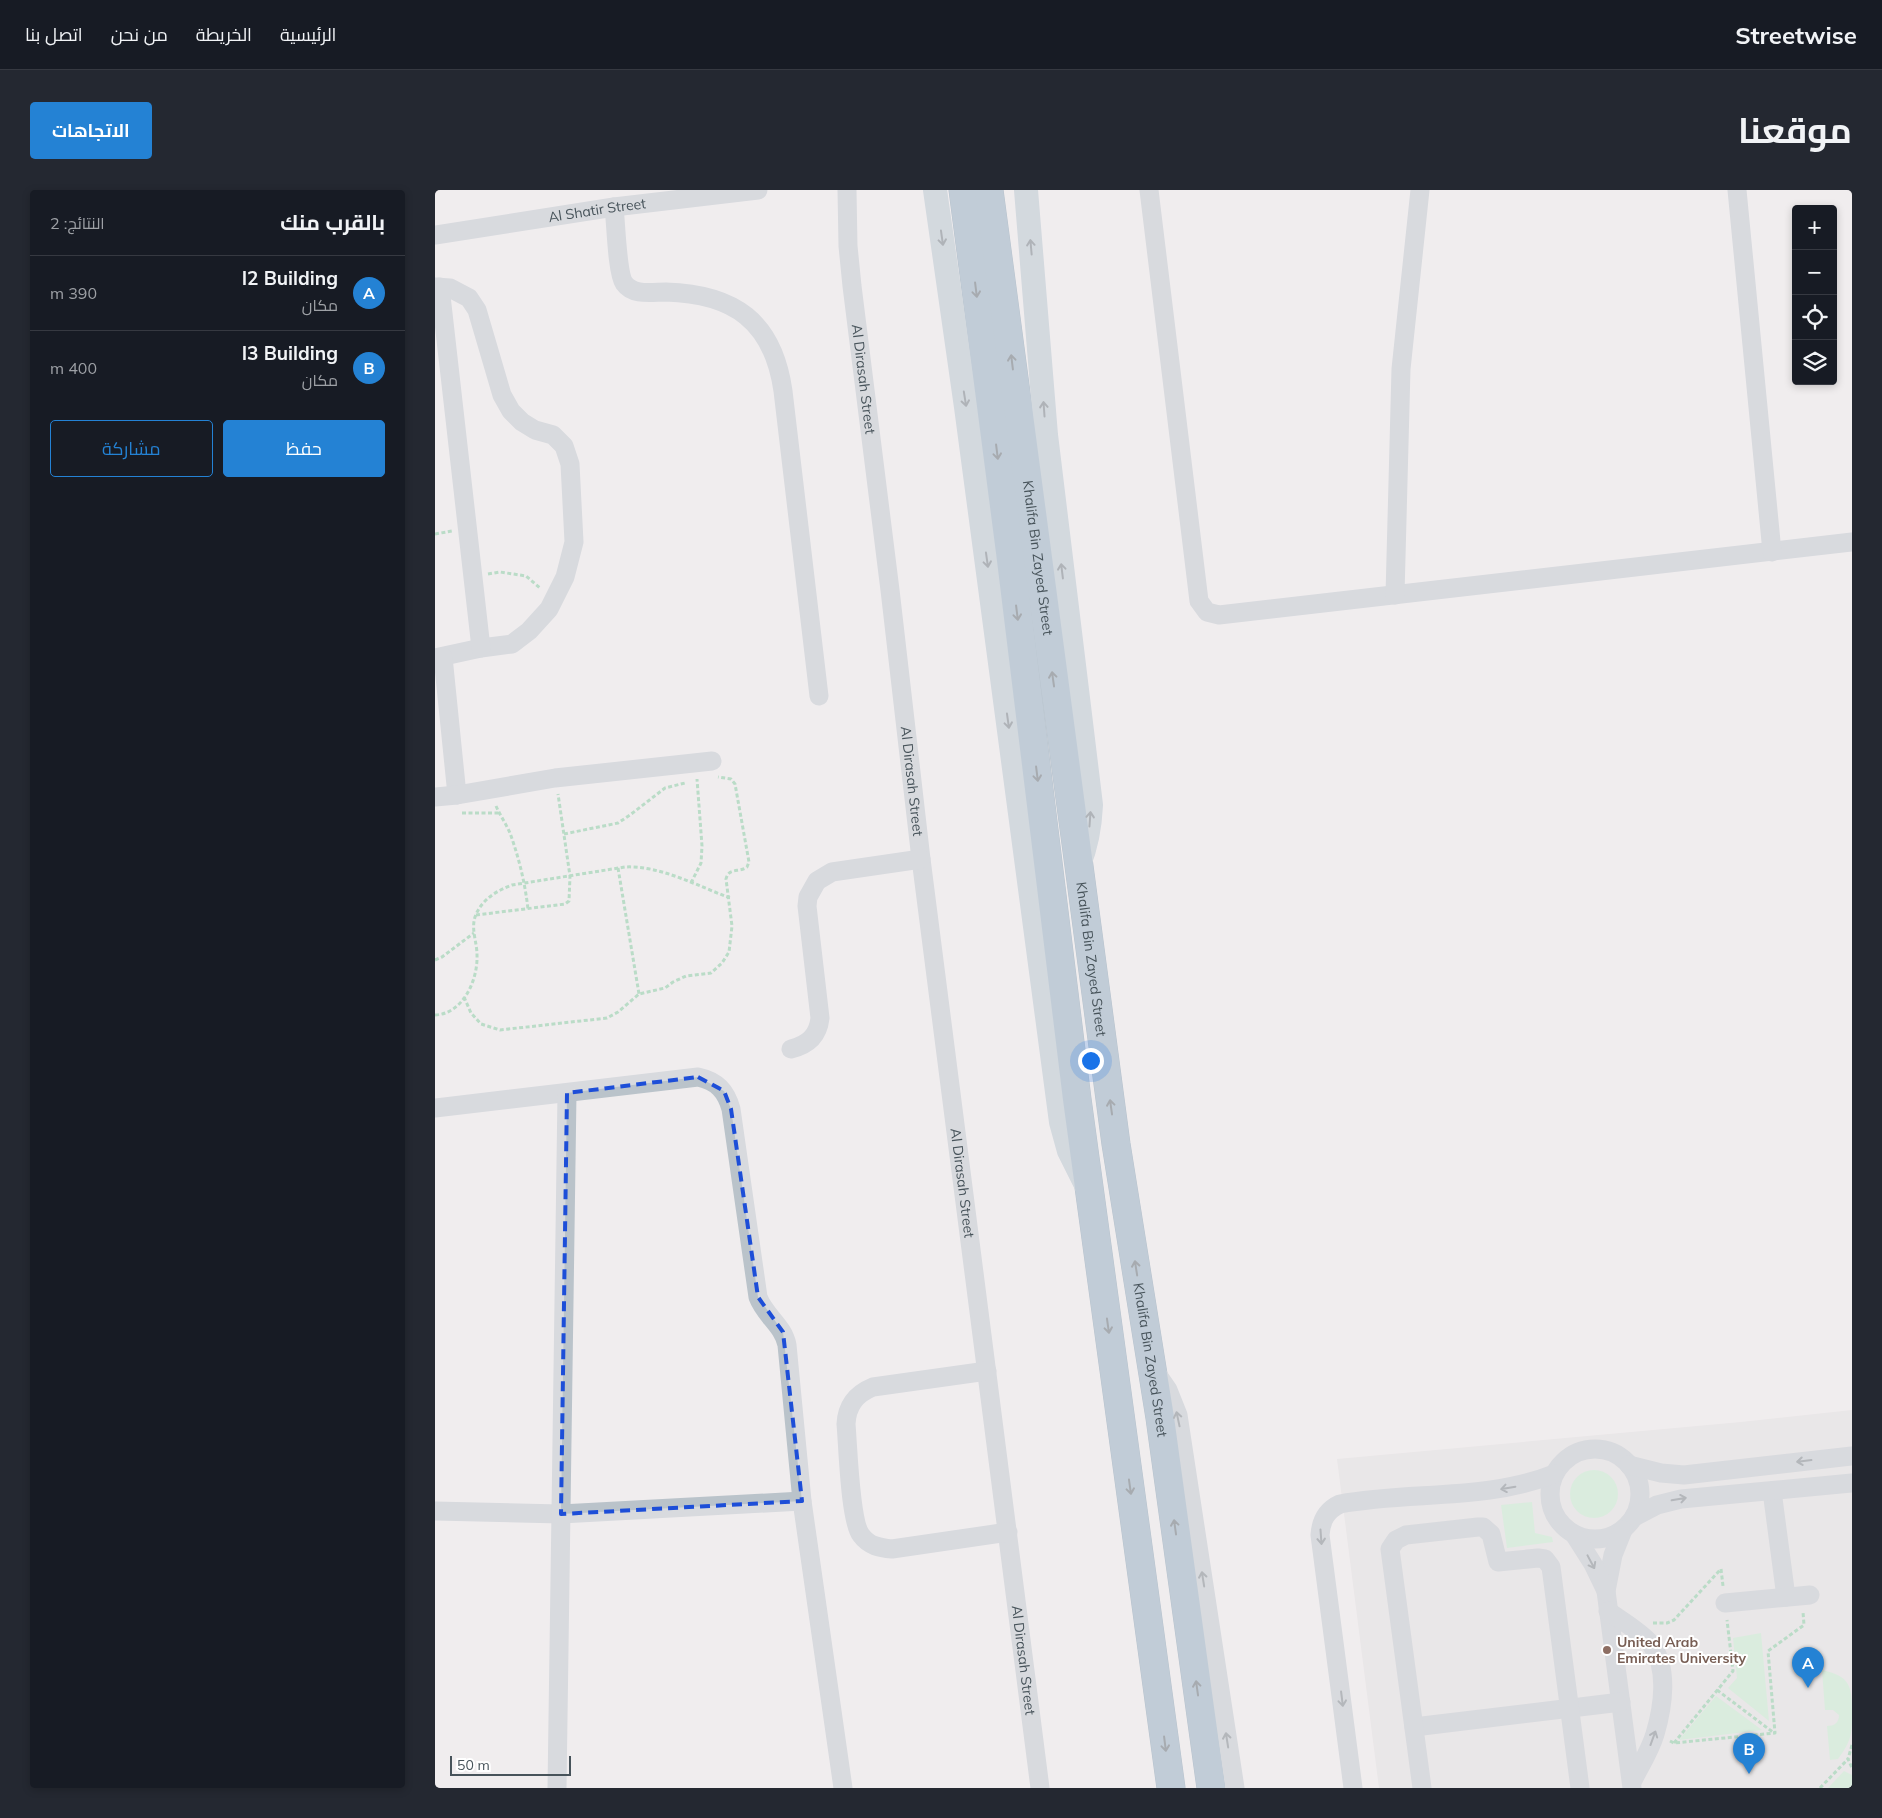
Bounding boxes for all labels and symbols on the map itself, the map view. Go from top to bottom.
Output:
street label: Al Shatir Street [547,194,647,226]
one-way arrow [937,230,947,246]
one-way arrow [1026,240,1036,256]
one-way arrow [971,282,981,298]
street label: Al Dirasah Street [848,323,879,435]
one-way arrow [1006,354,1016,370]
one-way arrow [960,391,970,407]
one-way arrow [1039,402,1049,418]
one-way arrow [992,443,1002,459]
street label: Khalifa Bin Zayed Street [1019,479,1057,636]
one-way arrow [982,552,992,568]
one-way arrow [1057,563,1067,579]
one-way arrow [1012,604,1022,620]
one-way arrow [1048,671,1058,687]
one-way arrow [1003,713,1013,729]
street label: Al Dirasah Street [897,725,927,837]
one-way arrow [1032,766,1042,782]
one-way arrow [1086,811,1095,827]
street label: Khalifa Bin Zayed Street [1072,881,1111,1038]
your location [1078,1048,1104,1074]
one-way arrow [1106,1100,1116,1116]
street label: Al Dirasah Street [947,1127,978,1239]
one-way arrow [1131,1260,1141,1276]
street label: Khalifa Bin Zayed Street [1129,1281,1172,1438]
one-way arrow [1103,1317,1113,1333]
one-way arrow [1173,1411,1182,1427]
one-way arrow [1796,1456,1812,1466]
one-way arrow [1125,1478,1135,1494]
one-way arrow [1500,1484,1516,1494]
one-way arrow [1671,1494,1687,1504]
one-way arrow [1170,1519,1180,1535]
one-way arrow [1316,1529,1326,1545]
one-way arrow [1586,1555,1596,1570]
one-way arrow [1198,1571,1208,1587]
street label: Al Dirasah Street [1008,1604,1040,1716]
place label: United Arab Emirates University [1617,1633,1747,1667]
marker: United Arab Emirates University [1601,1644,1613,1656]
pin: A [1792,1647,1824,1688]
one-way arrow [1192,1680,1202,1696]
one-way arrow [1337,1690,1347,1706]
one-way arrow [1649,1731,1658,1747]
one-way arrow [1222,1732,1232,1748]
pin: B [1733,1733,1765,1774]
one-way arrow [1160,1735,1170,1751]
scale bar [450,1753,571,1776]

